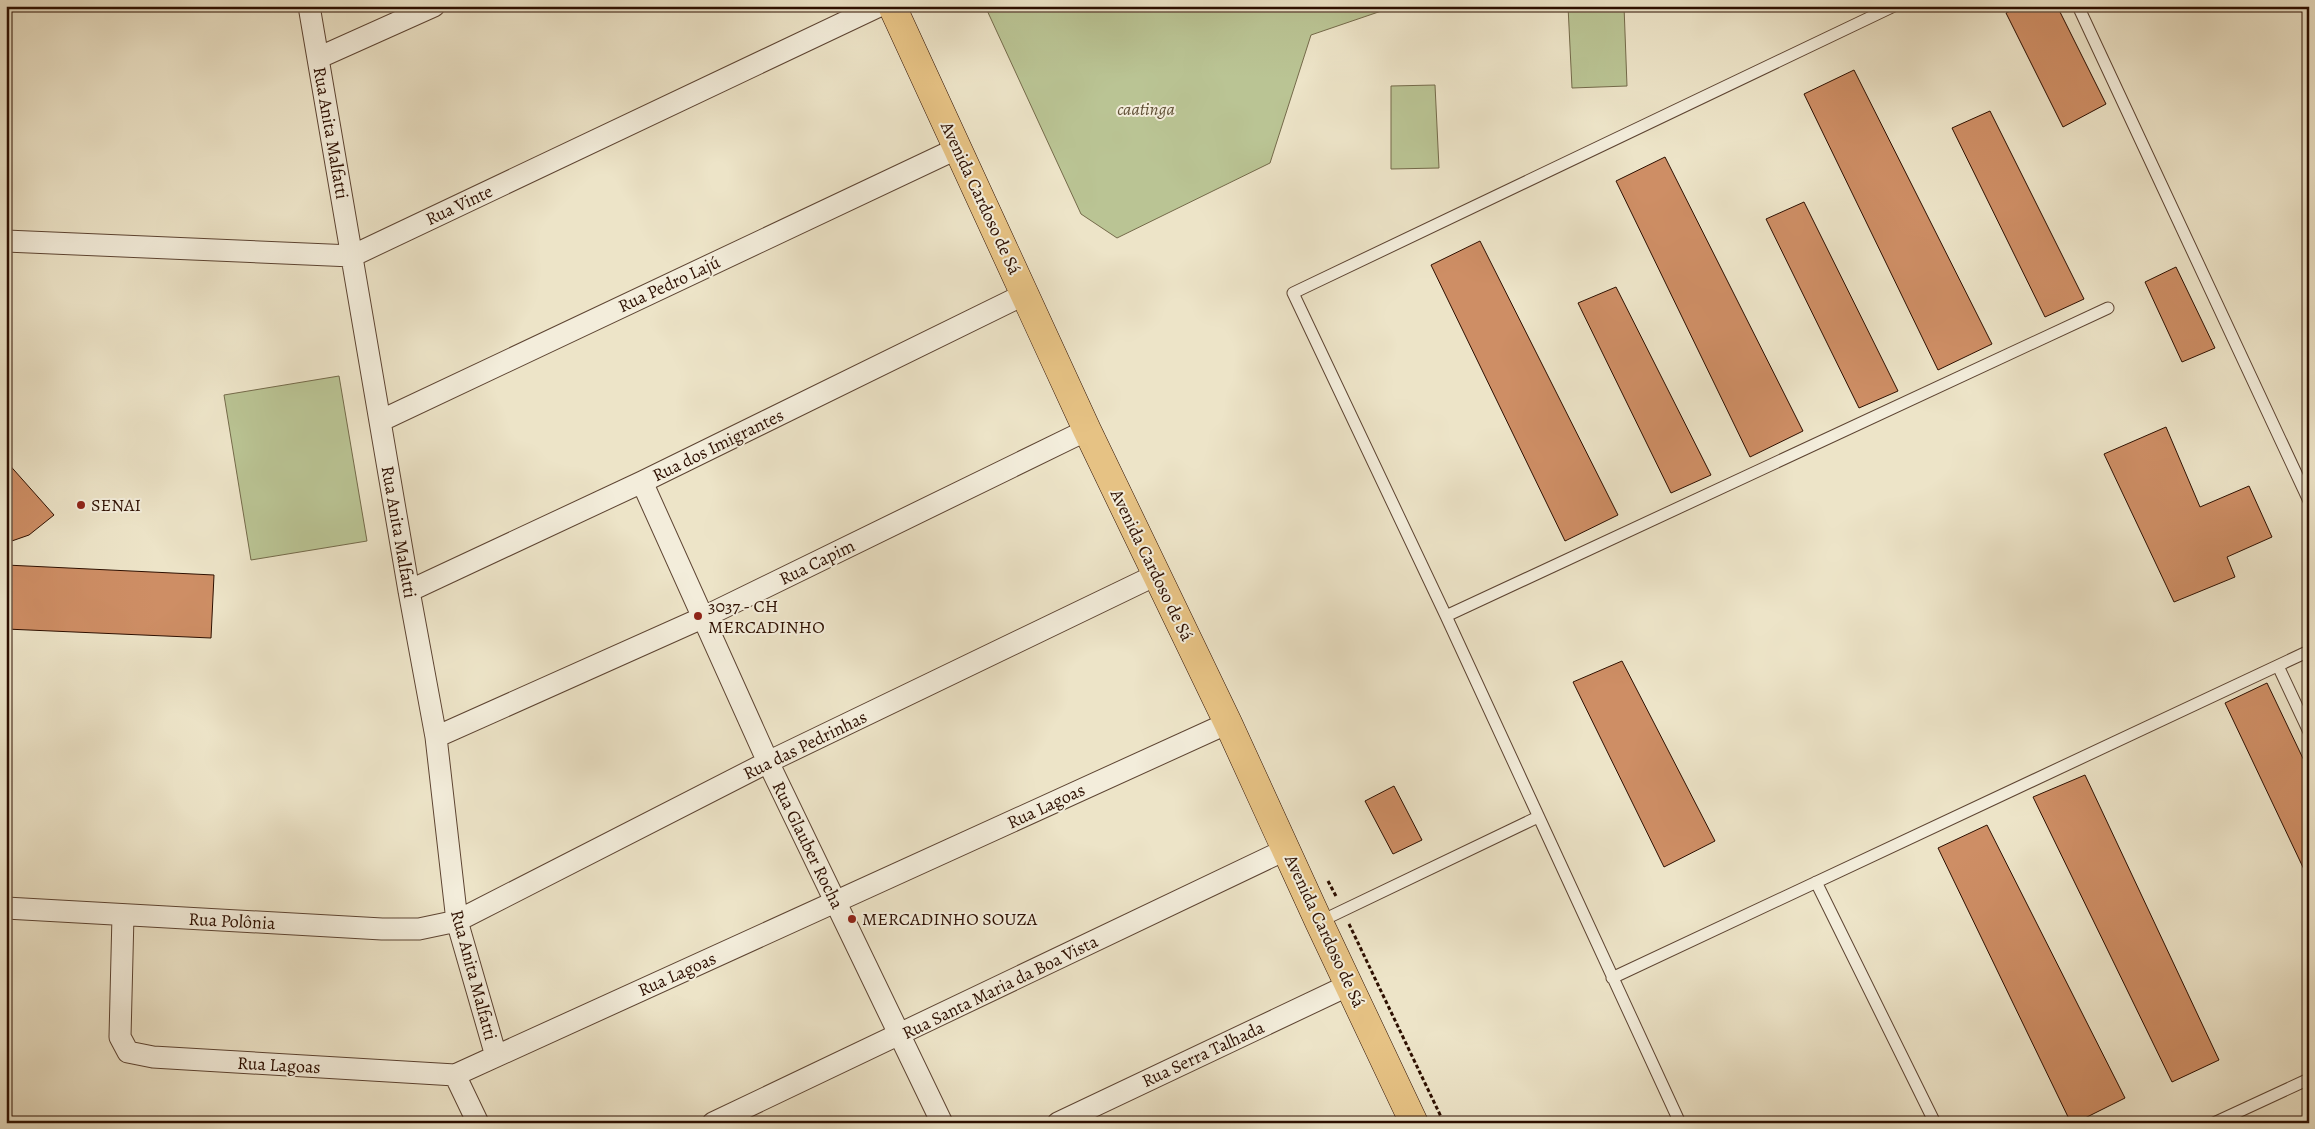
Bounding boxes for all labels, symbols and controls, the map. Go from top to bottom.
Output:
street label: Rua Anita Malfatti [308,65,354,201]
park label: caatinga [1117,97,1175,121]
street label: Avenida Cardoso de Sá [935,117,1027,279]
street label: Rua Vinte [422,179,496,231]
street label: Rua Pedro Lajú [614,250,724,318]
street label: Rua dos Imigrantes [648,403,788,487]
street label: Rua Anita Malfatti [376,464,422,600]
street label: Avenida Cardoso de Sá [1104,484,1199,645]
place label: SENAI [91,493,141,517]
marker: SENAI [75,499,87,511]
street label: Rua Capim [775,533,859,591]
place label: 3037 - CH MERCADINHO [708,594,825,639]
marker: 3037 - CH MERCADINHO [692,610,704,622]
street label: Rua das Pedrinhas [739,705,871,785]
street label: Rua Glauber Rocha [767,777,850,913]
street label: Rua Lagoas [1003,778,1089,834]
street label: Avenida Cardoso de Sá [1279,850,1371,1012]
street label: Rua Polônia [188,907,277,935]
street label: Rua Anita Malfatti [445,907,503,1043]
place label: MERCADINHO SOUZA [862,907,1038,931]
marker: MERCADINHO SOUZA [846,913,858,925]
street label: Rua Santa Maria da Boa Vista [898,929,1102,1045]
street label: Rua Lagoas [634,946,720,1002]
street label: Rua Serra Talhada [1138,1015,1269,1093]
street label: Rua Lagoas [237,1051,321,1079]

